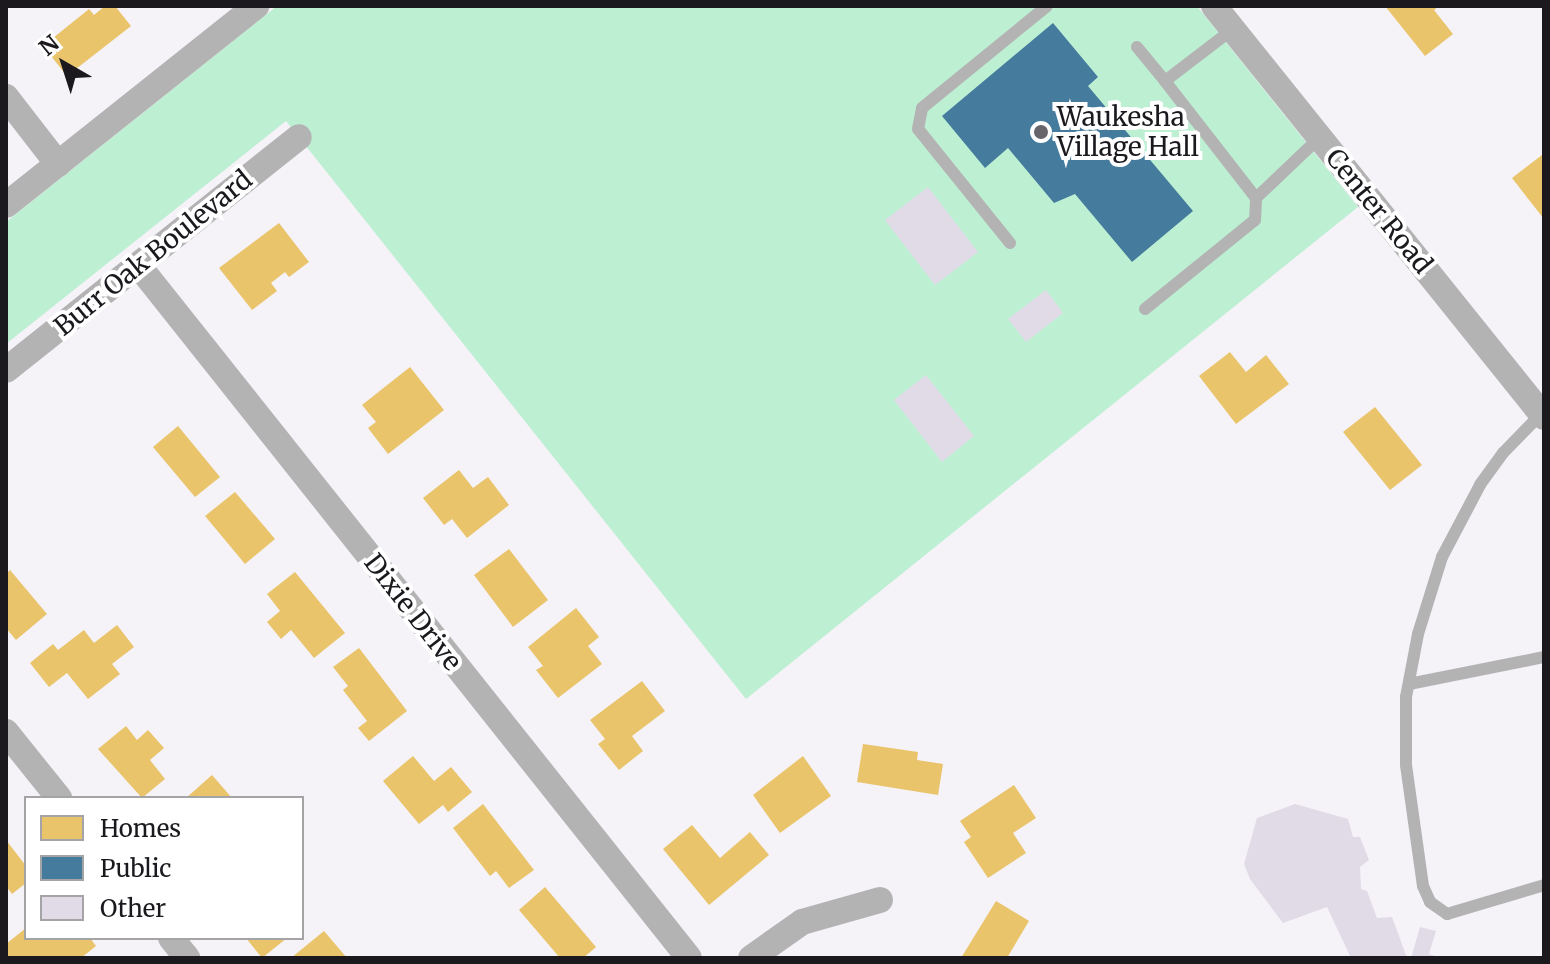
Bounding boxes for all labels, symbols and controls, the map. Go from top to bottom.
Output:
north arrow [24,24,104,104]
text: N [33,29,64,62]
place label: Waukesha Village Hall [1057,101,1199,162]
marker: Waukesha Village Hall [1032,123,1050,141]
street label: Center Road [1319,142,1439,280]
street label: Burr Oak Boulevard [48,164,258,342]
street label: Dixie Drive [358,548,468,676]
legend [24,796,304,940]
text: Homes [100,813,181,844]
text: Public [100,853,171,884]
text: Other [100,893,166,924]

